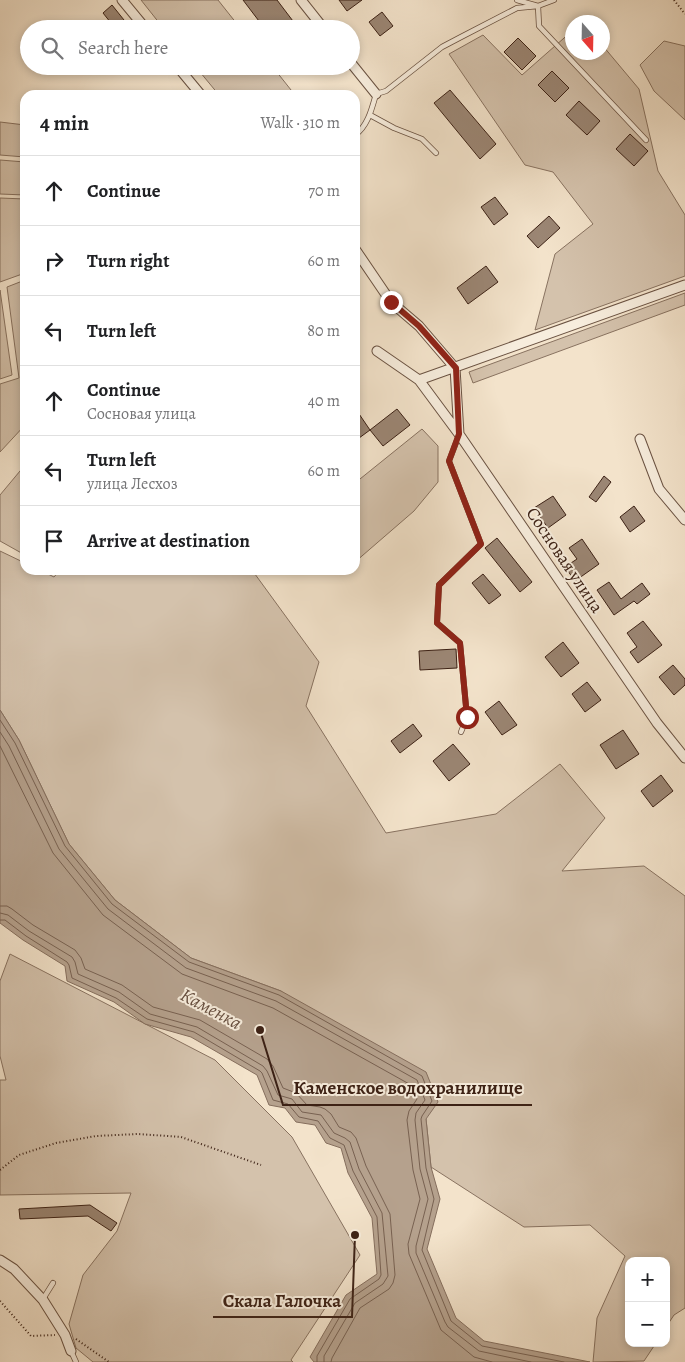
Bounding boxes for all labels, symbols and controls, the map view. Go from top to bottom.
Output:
north arrow [565,15,610,60]
search box [20,20,360,75]
icon: search [38,34,66,62]
text: Search here [78,35,168,61]
text: 4 min [40,109,89,137]
text: Walk · 310 m [260,112,340,134]
icon: ahead [40,177,68,205]
text: Continue [87,178,161,204]
text: 70 m [308,180,340,202]
icon: right [40,247,68,275]
text: Turn right [87,248,169,274]
text: 60 m [308,250,340,272]
route end [380,291,403,314]
icon: left [40,317,68,345]
text: Turn left [87,318,156,344]
text: 80 m [307,320,340,342]
text: Continue [87,377,161,403]
icon: ahead [40,387,68,415]
text: 40 m [308,390,340,412]
text: Сосновая улица [87,403,196,425]
text: Turn left [87,447,156,473]
icon: left [40,457,68,485]
text: 60 m [308,460,340,482]
text: улица Лесхоз [87,473,178,495]
street label: Сосновая улица [521,503,610,618]
icon: arrive [40,527,68,555]
text: Arrive at destination [87,528,250,554]
route start [456,706,479,729]
water label: Каменка [176,982,246,1036]
callout: Каменское водохранилище [283,1071,532,1105]
text: Каменское водохранилище [293,1075,523,1101]
map controls [625,1257,670,1347]
button: + [625,1257,670,1302]
callout: Скала Галочка [213,1283,352,1317]
text: Скала Галочка [223,1288,342,1314]
button: − [625,1302,670,1347]

